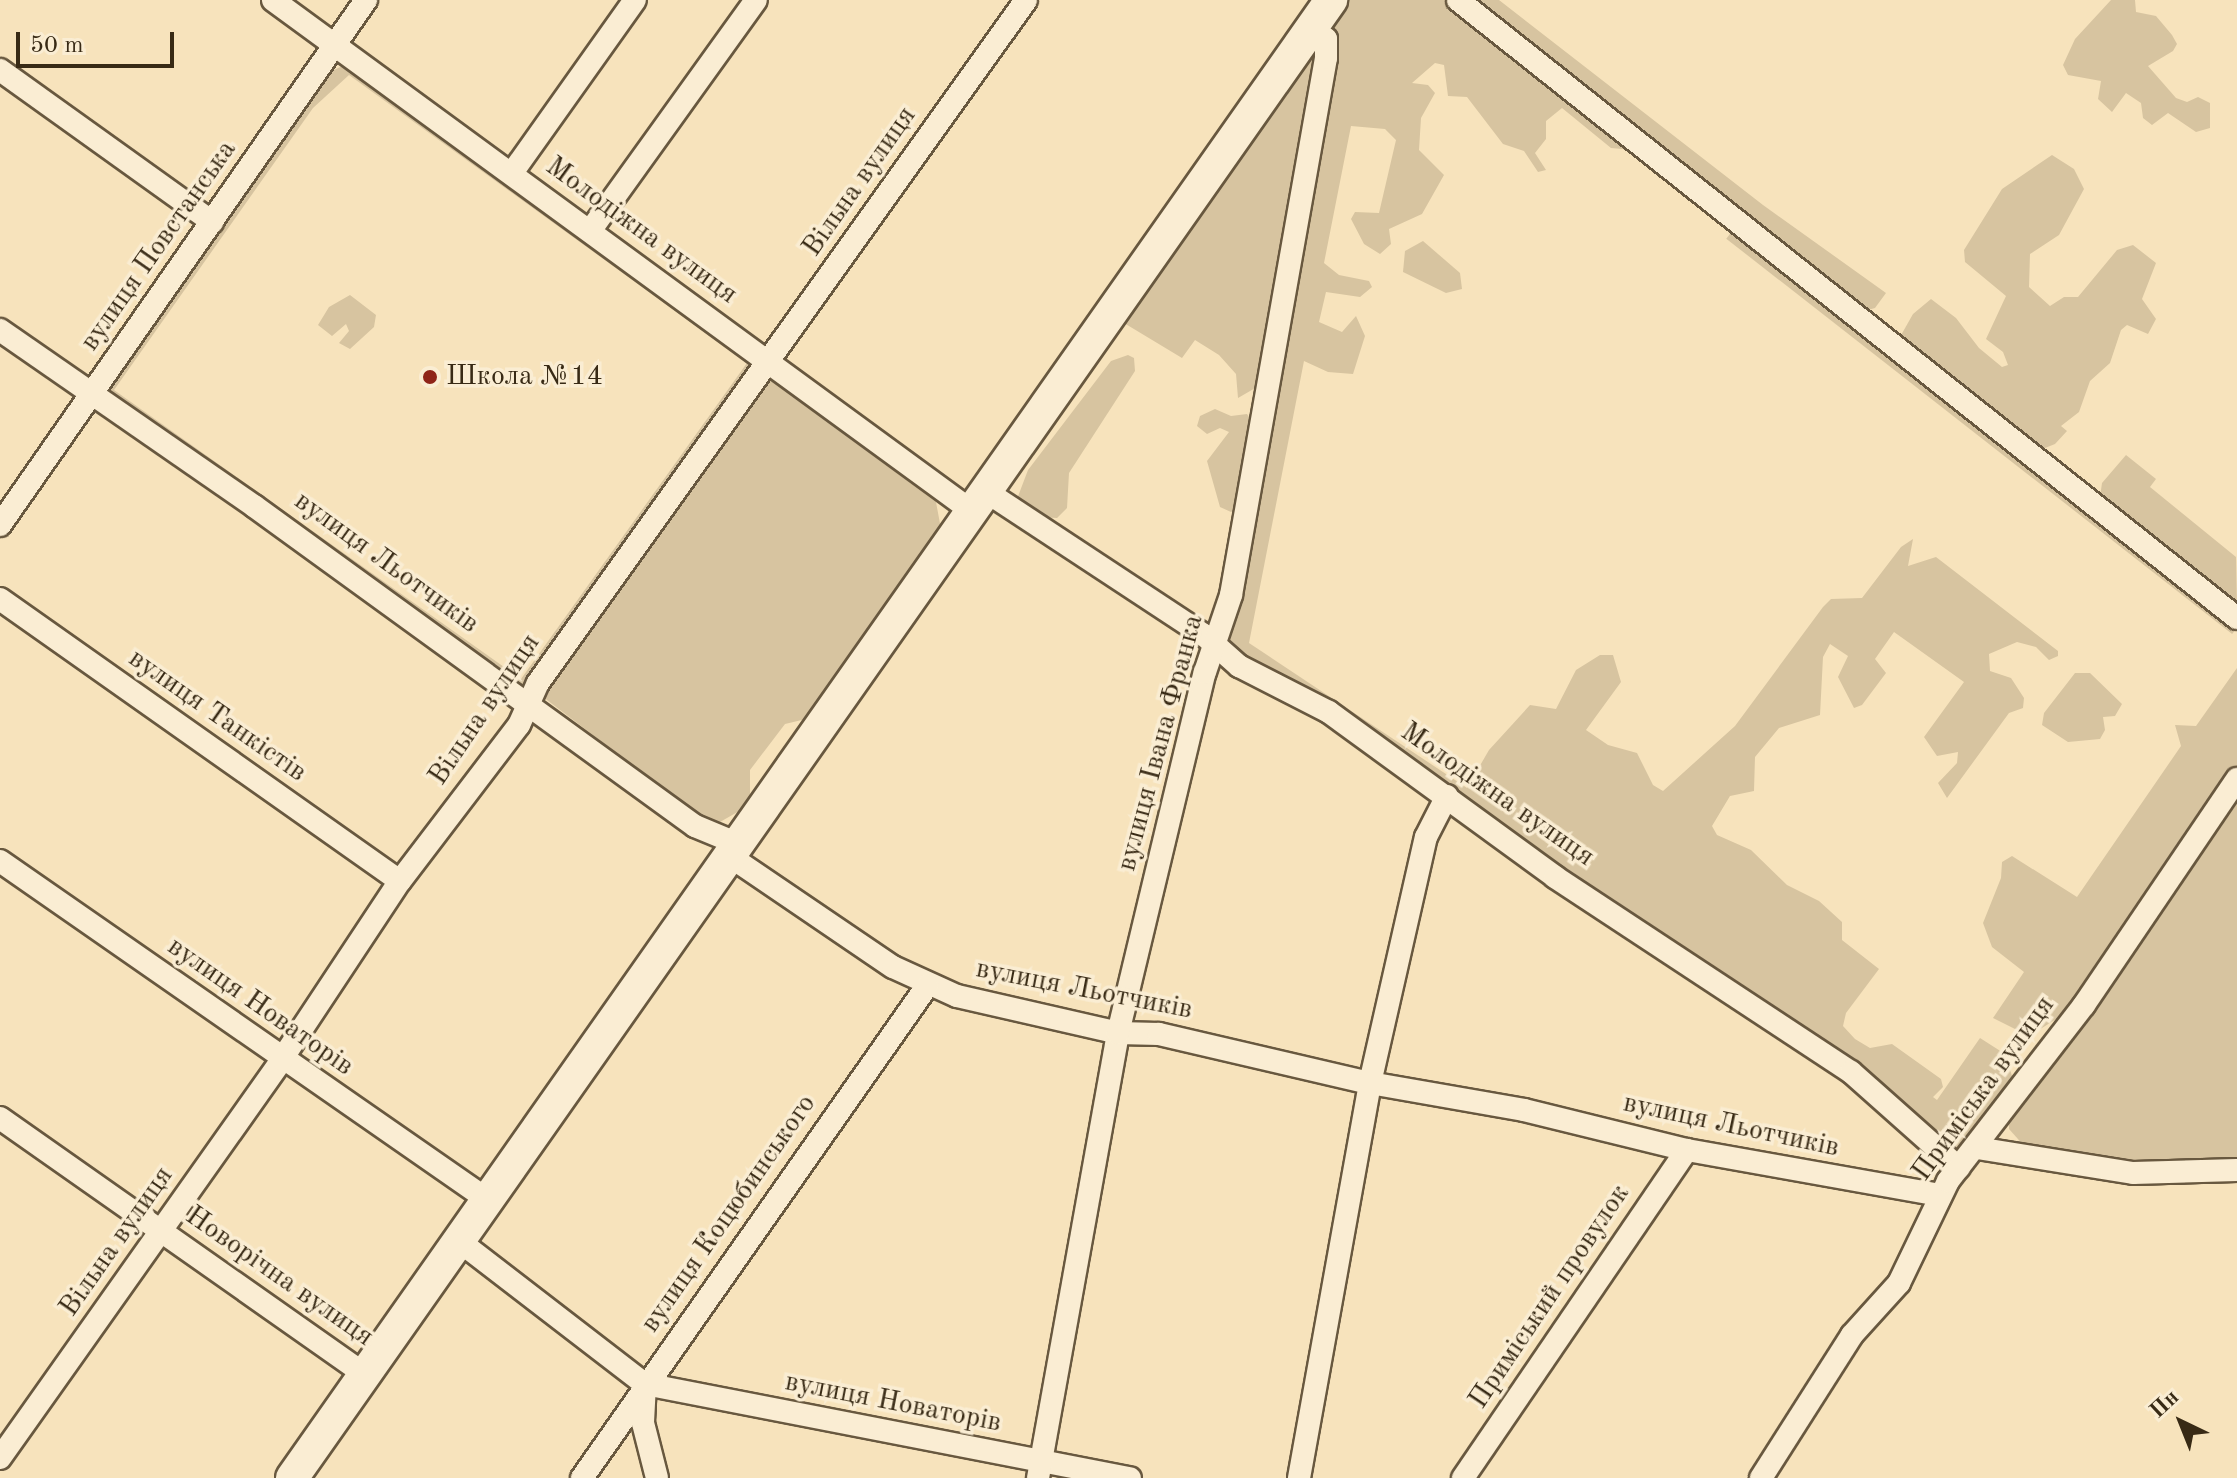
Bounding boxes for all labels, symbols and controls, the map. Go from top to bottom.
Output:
scale bar [20,16,178,66]
text: 50 m [30,34,84,58]
street label: Вільна вулиця [796,101,924,263]
street label: вулиця Повстанська [74,134,244,358]
street label: Молодіжна вулиця [539,150,743,312]
place label: Школа №14 [446,360,603,394]
marker: Школа №14 [421,368,439,386]
street label: вулиця Льотчиків [287,485,485,641]
street label: вулиця Івана Франка [1111,611,1211,875]
street label: Вільна вулиця [422,628,548,792]
street label: вулиця Танкістів [122,642,312,790]
street label: Молодіжна вулиця [1394,716,1600,874]
street label: вулиця Новаторів [160,930,360,1084]
street label: вулиця Льотчиків [973,953,1195,1027]
street label: Приміська вулиця [1906,990,2062,1188]
street label: вулиця Льотчиків [1620,1087,1842,1165]
street label: вулиця Коцюбинського [634,1089,824,1339]
street label: Вільна вулиця [53,1161,181,1323]
street label: Приміський провулок [1462,1178,1638,1416]
street label: Новорічна вулиця [178,1200,380,1354]
street label: вулиця Новаторів [782,1366,1004,1440]
north arrow [2141,1382,2221,1462]
text: Пн [2146,1386,2183,1423]

